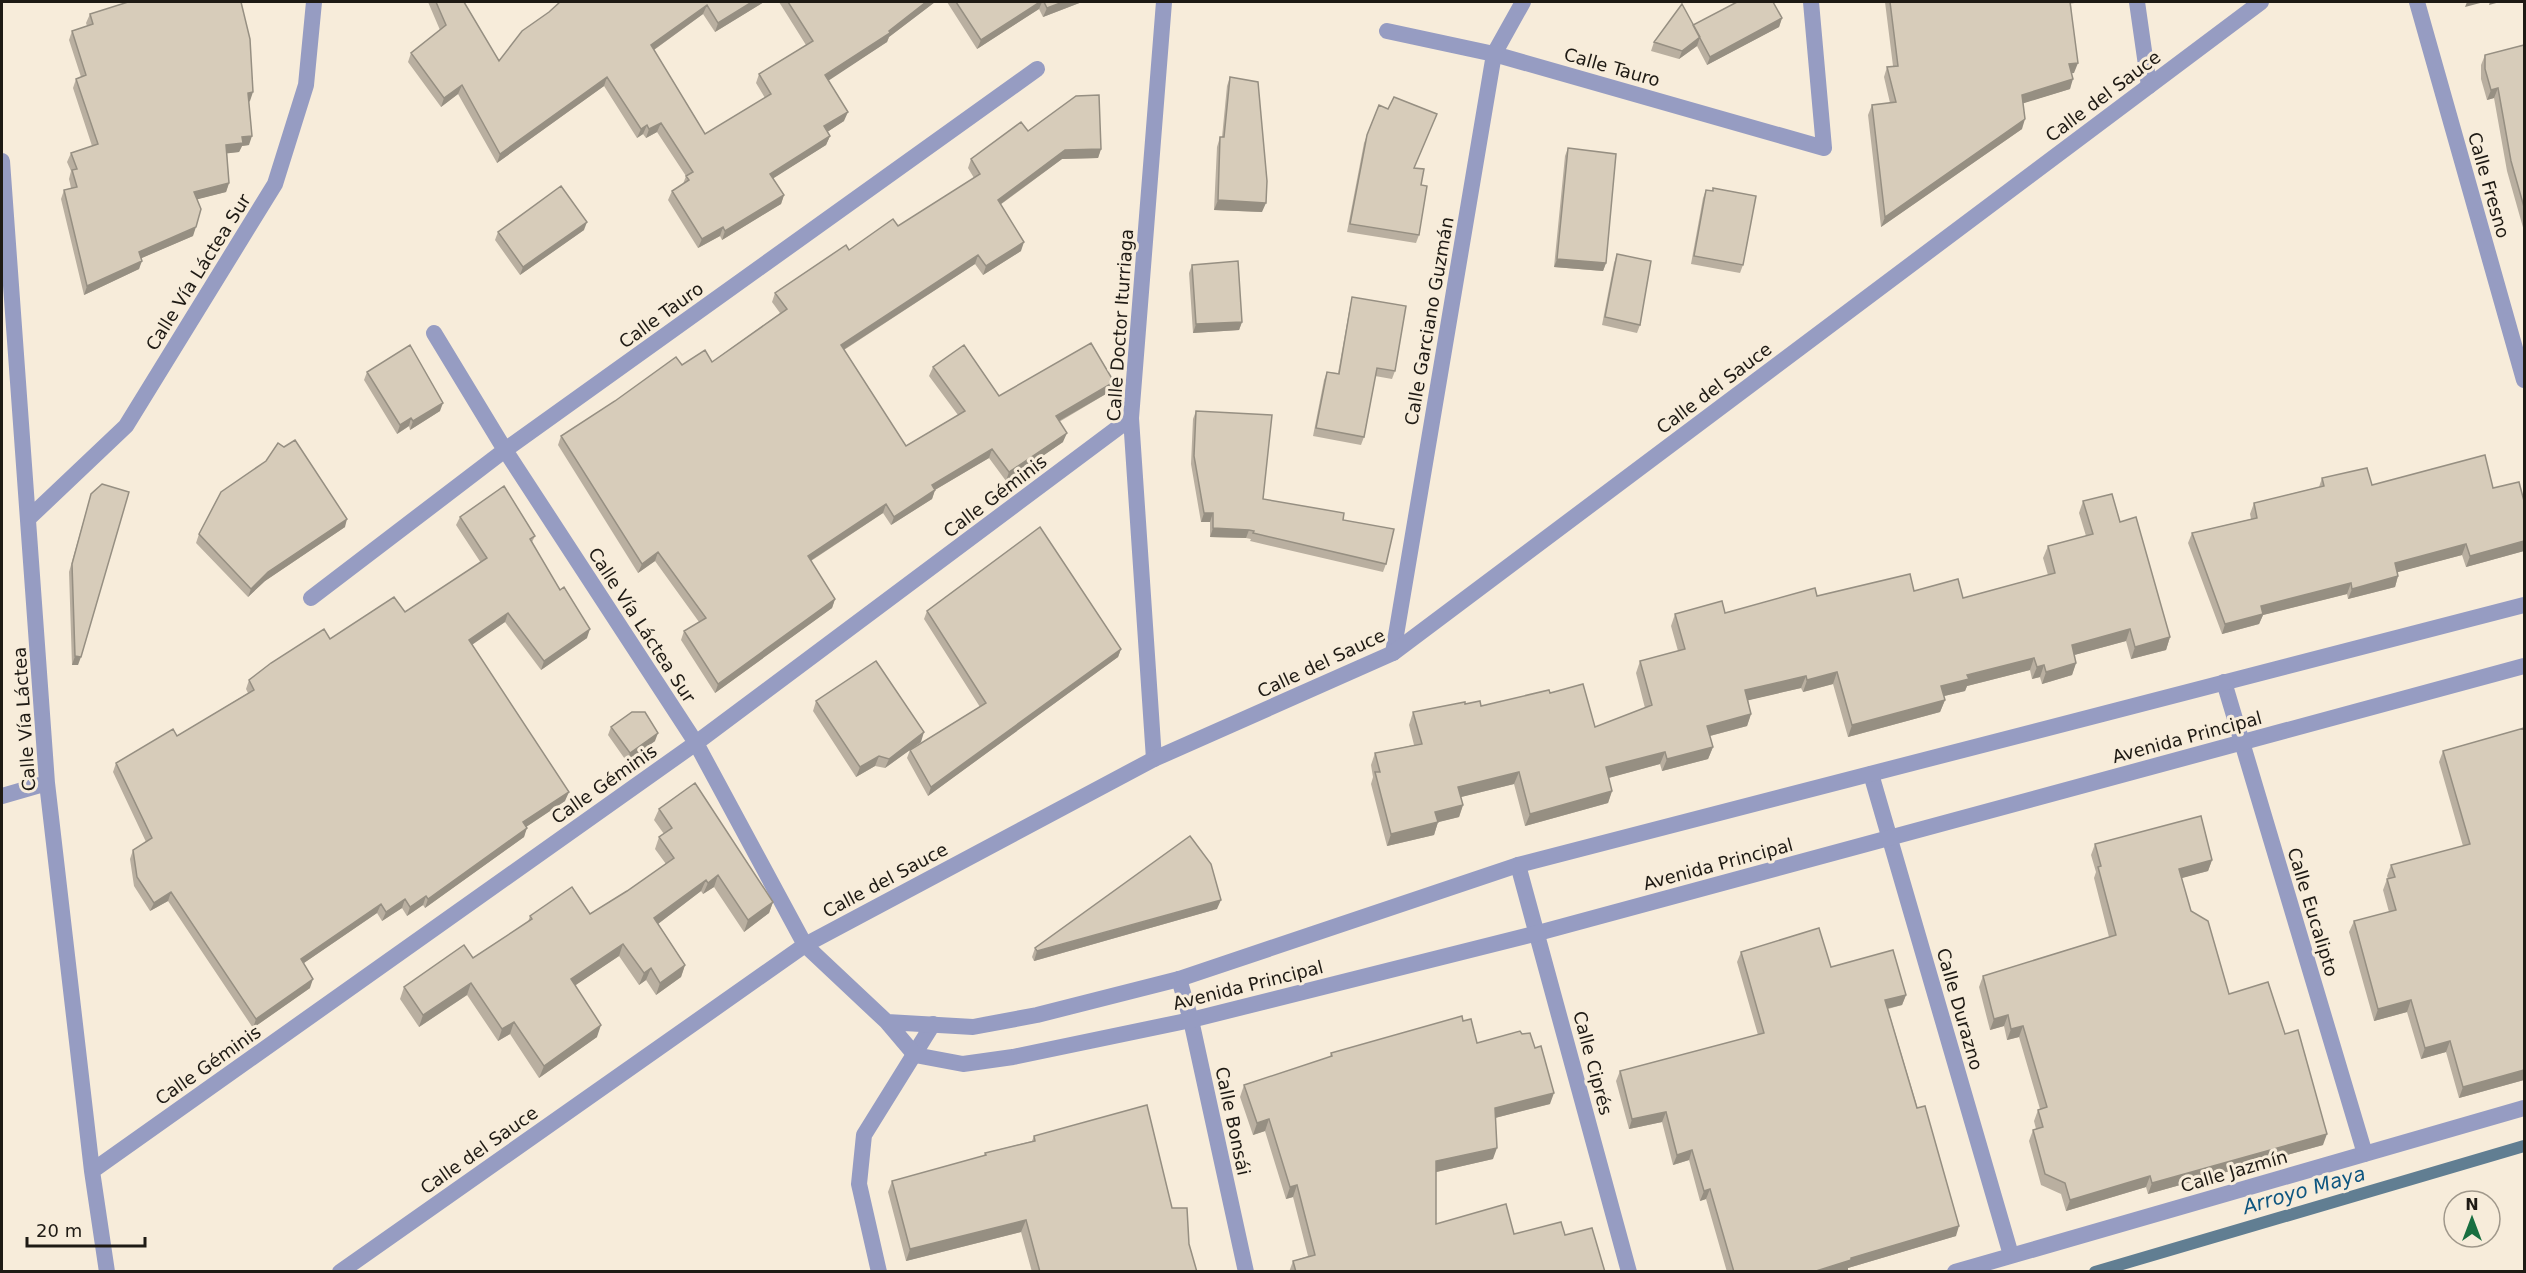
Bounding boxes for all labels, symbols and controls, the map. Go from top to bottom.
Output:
street label: Calle Tauro [1562,43,1662,91]
street label: Calle del Sauce [2041,46,2165,146]
street label: Calle Fresno [2464,130,2514,240]
street label: Calle Vía Láctea Sur [141,189,255,354]
street label: Calle Garciano Guzmán [1400,215,1458,427]
street label: Calle Doctor Iturriaga [1103,228,1137,422]
street label: Calle Tauro [615,277,707,353]
street label: Calle del Sauce [1652,338,1776,438]
street label: Calle Géminis [939,450,1051,542]
street label: Calle Vía Láctea Sur [584,544,700,707]
street label: Calle del Sauce [1254,624,1388,702]
street label: Calle Vía Láctea [8,646,40,792]
street label: Avenida Principal [2110,707,2264,767]
street label: Calle Géminis [547,740,661,828]
street label: Avenida Principal [1641,834,1795,894]
street label: Calle del Sauce [819,838,951,922]
street label: Calle Eucalipto [2283,845,2343,979]
street label: Calle Durazno [1933,946,1987,1072]
street label: Avenida Principal [1171,956,1325,1014]
street label: Calle Ciprés [1569,1009,1617,1117]
street label: Calle Géminis [151,1021,265,1109]
street label: Calle Bonsái [1211,1065,1255,1177]
street label: Calle del Sauce [416,1102,542,1198]
street label: Calle Jazmín [2178,1146,2290,1196]
water label: Arroyo Maya [2238,1161,2368,1220]
north arrow [2442,1189,2502,1249]
text: N [2465,1195,2479,1214]
scale bar [27,1210,146,1248]
text: 20 m [36,1220,82,1241]

